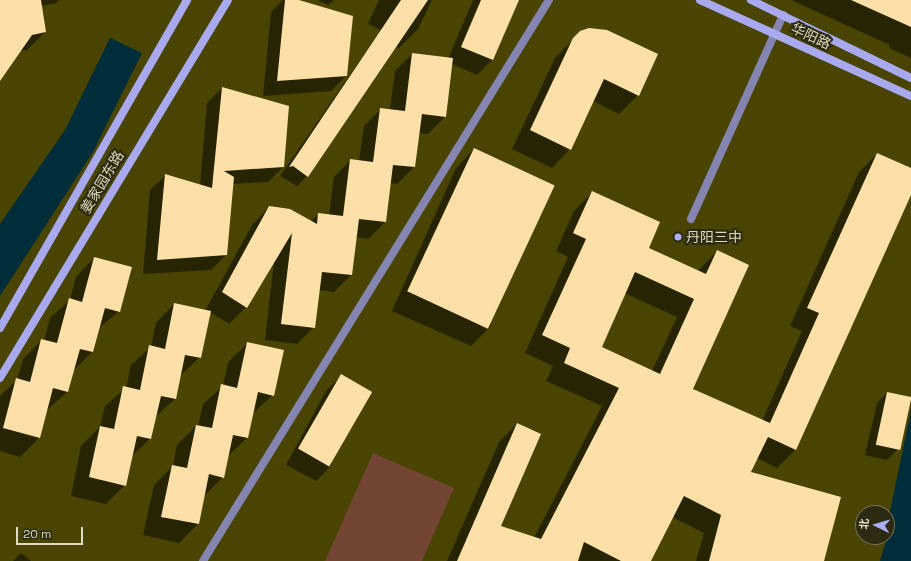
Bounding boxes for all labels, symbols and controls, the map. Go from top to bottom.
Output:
street label: 华阳路 [788,20,834,52]
street label: 姜家园东路 [77,148,127,216]
place label: 丹阳三中 [686,229,742,245]
marker: 丹阳三中 [673,232,683,242]
north arrow [855,505,895,545]
text: 北 [857,518,871,530]
scale bar [18,519,85,545]
text: 20 m [23,526,51,542]

